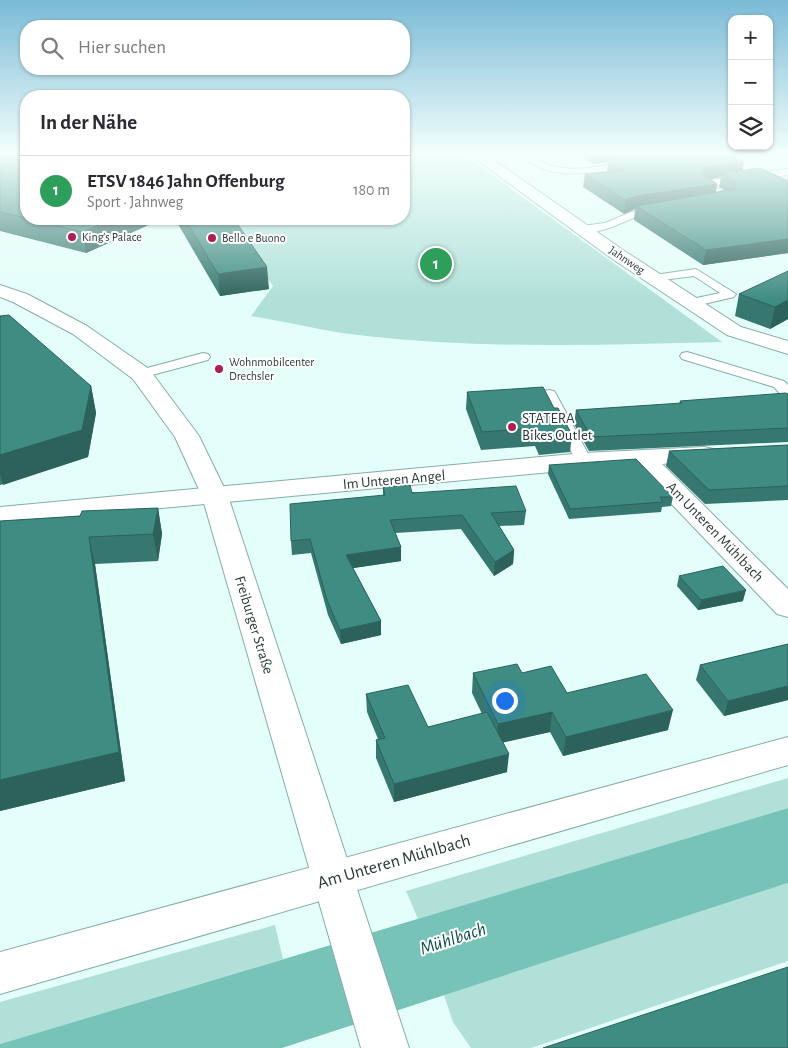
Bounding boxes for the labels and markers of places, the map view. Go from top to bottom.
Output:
marker: King's Palace [66,231,78,243]
place label: King's Palace [82,231,142,243]
marker: Bello e Buono [206,232,218,244]
place label: Bello e Buono [222,232,286,244]
pin: 1 [420,245,452,283]
place label: Wohnmobilcenter Drechsler [229,356,314,382]
marker: Wohnmobilcenter Drechsler [213,363,225,375]
place label: STATERA Bikes Outlet [522,411,593,443]
marker: STATERA Bikes Outlet [506,421,518,433]

